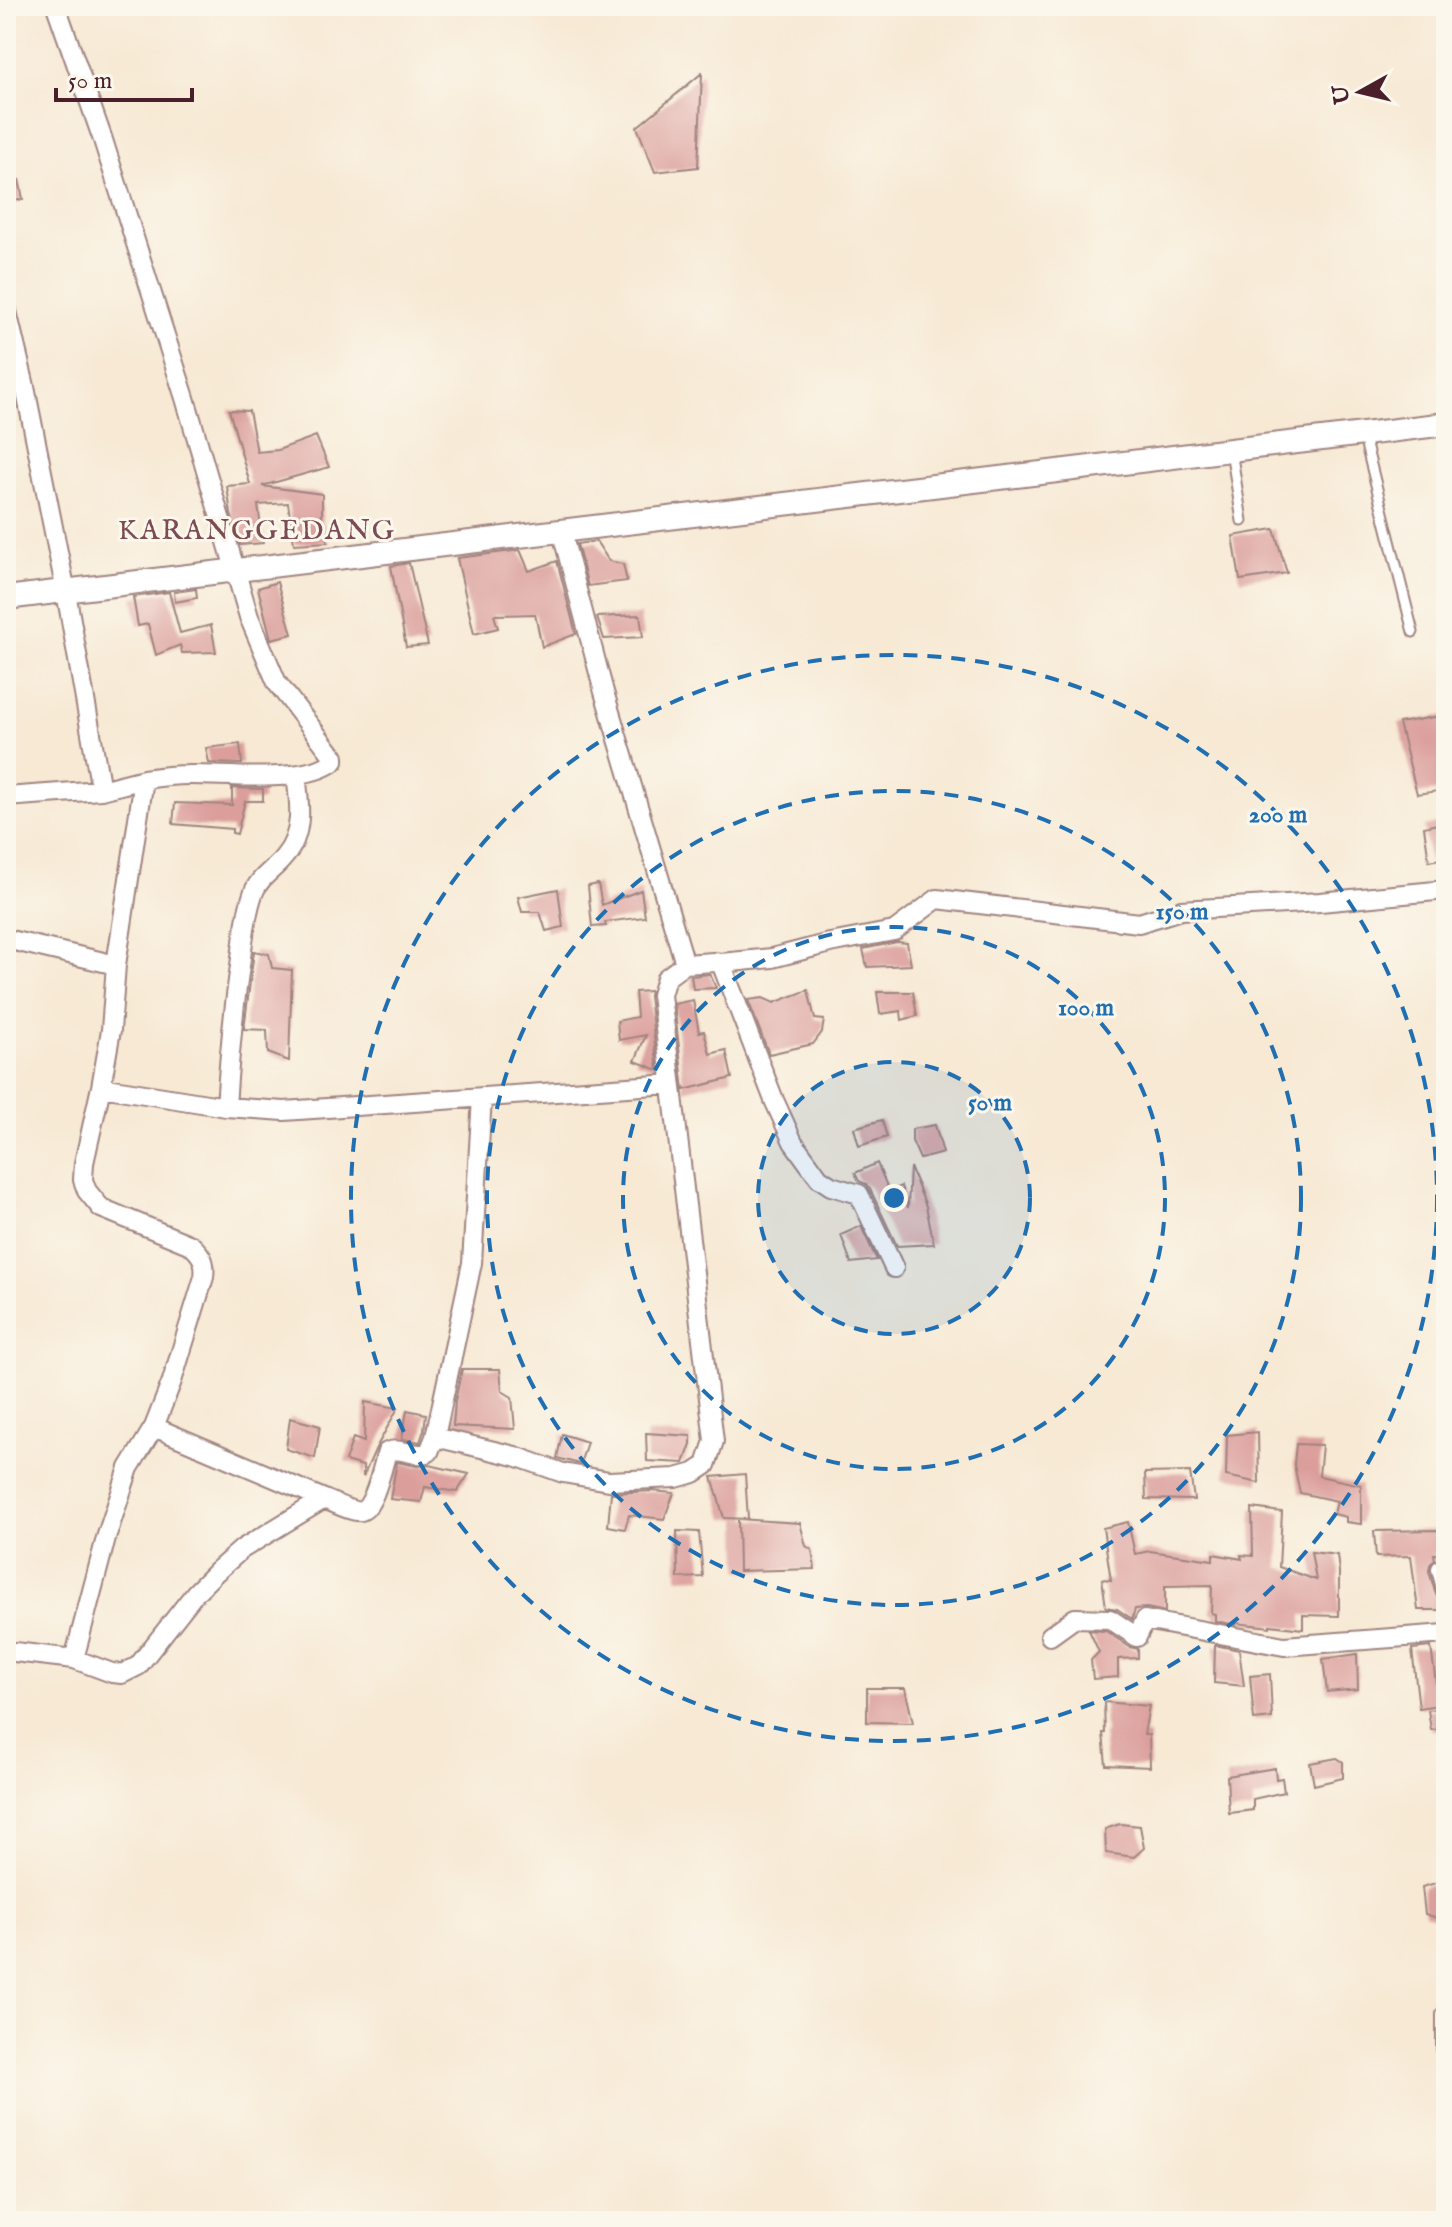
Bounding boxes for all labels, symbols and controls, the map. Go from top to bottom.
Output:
scale bar [56,52,192,102]
north arrow [1320,52,1400,132]
text: 50 m [68,66,112,97]
text: U [1327,82,1357,107]
district label: KARANGGEDANG [118,514,396,549]
text: 200 m [1249,800,1308,831]
text: 150 m [1155,897,1209,928]
text: 100 m [1058,993,1115,1024]
text: 50 m [968,1088,1013,1119]
centre of rings [880,1184,908,1212]

